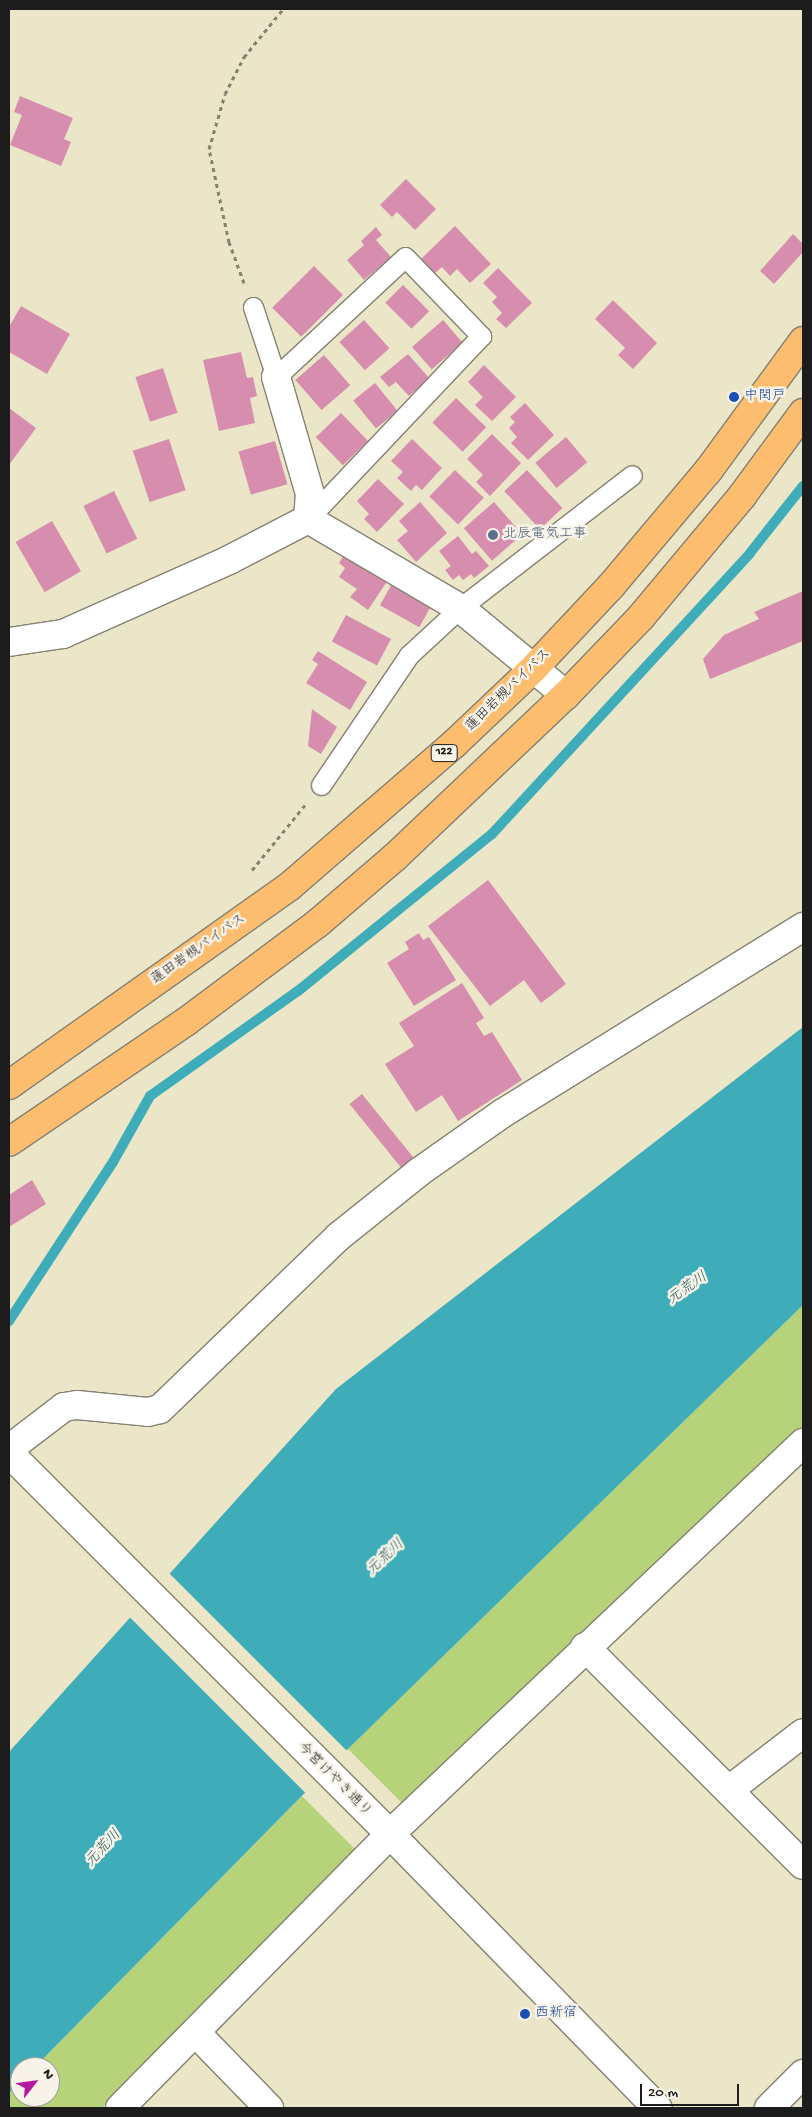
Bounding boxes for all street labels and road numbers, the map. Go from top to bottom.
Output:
street label: 蓮田岩槻バイパス [463,646,555,736]
road number: 122 [430,744,458,762]
street label: 蓮田岩槻バイパス [148,911,250,989]
street label: 今宮けやき通り [293,1739,375,1821]

